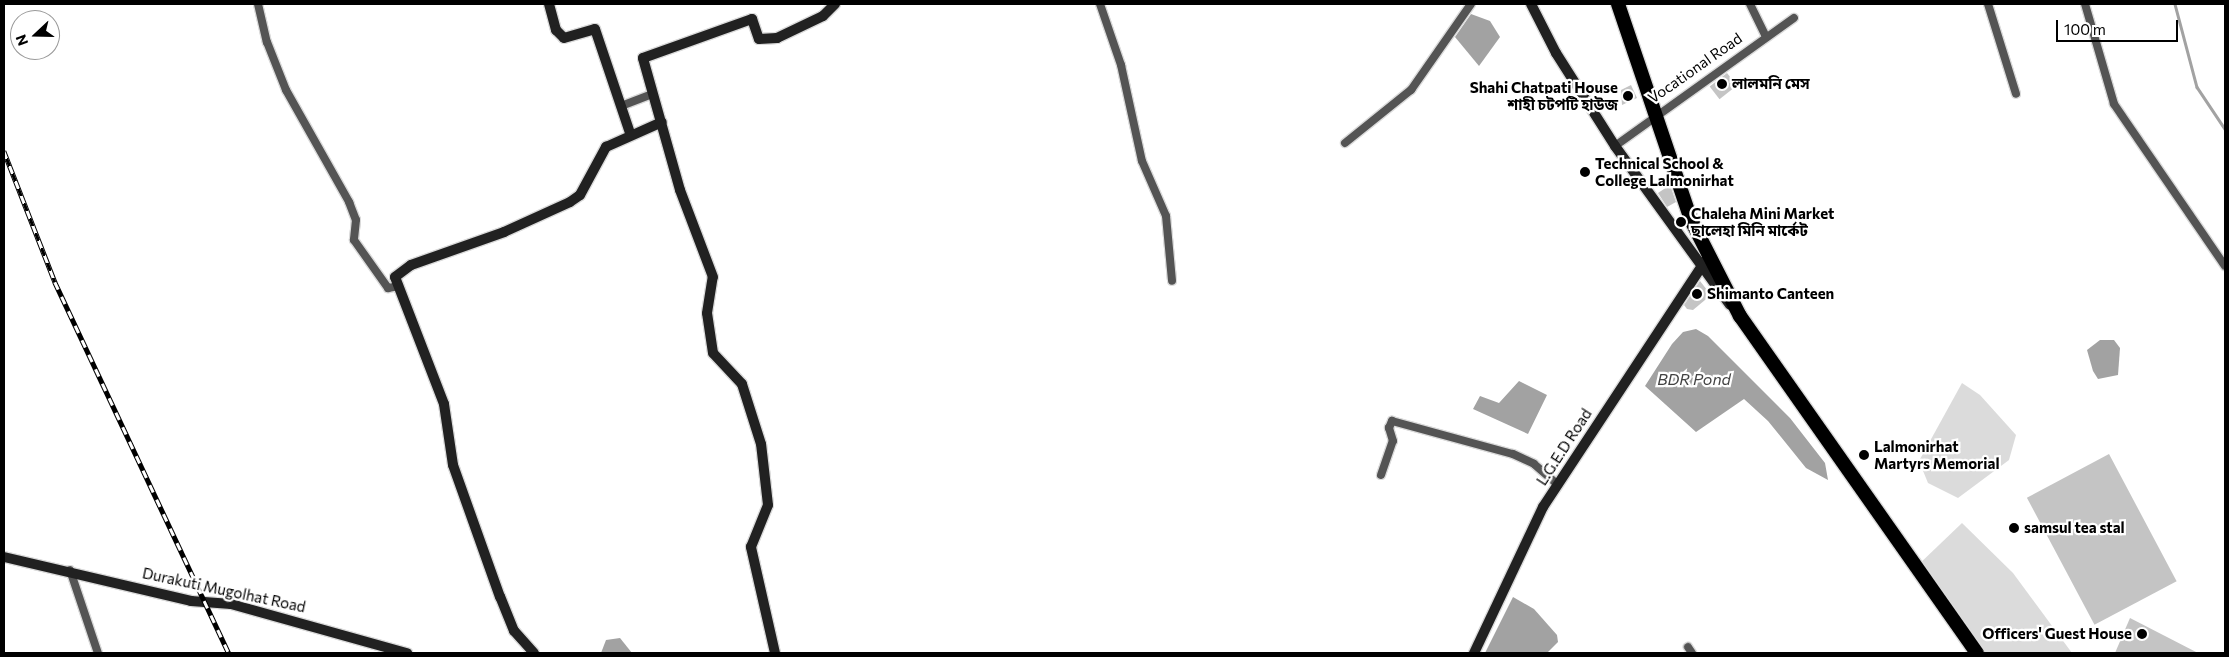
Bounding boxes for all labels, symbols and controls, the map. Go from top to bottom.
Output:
north arrow [10,10,60,60]
scale bar [2059,10,2182,42]
text: 100 m [2064,20,2106,38]
street label: Vocational Road [1645,29,1745,107]
text: N [12,32,31,48]
place label: লালমনি মেস [1732,75,1810,93]
place label: Shahi Chatpati House শাহী চটপটি হাউজ [1470,78,1618,113]
marker: লালমনি মেস [1716,78,1728,90]
marker: Shahi Chatpati House শাহী চটপটি হাউজ [1622,90,1634,102]
place label: Technical School & College Lalmonirhat [1595,154,1734,189]
marker: Technical School & College Lalmonirhat [1579,166,1591,178]
place label: Chaleha Mini Market ছালেহা মিনি মার্কেট [1691,204,1834,239]
marker: Chaleha Mini Market ছালেহা মিনি মার্কেট [1675,216,1687,228]
place label: Shimanto Canteen [1707,285,1834,303]
marker: Shimanto Canteen [1691,288,1703,300]
water label: BDR Pond [1657,369,1731,389]
street label: L.G.E.D Road [1533,405,1595,489]
place label: Lalmonirhat Martyrs Memorial [1874,437,1999,472]
marker: Lalmonirhat Martyrs Memorial [1858,449,1870,461]
place label: samsul tea stal [2024,519,2125,537]
marker: samsul tea stal [2008,522,2020,534]
street label: Durakuti Mugolhat Road [141,564,307,616]
place label: Officers' Guest House [1982,625,2132,643]
marker: Officers' Guest House [2136,628,2148,640]

